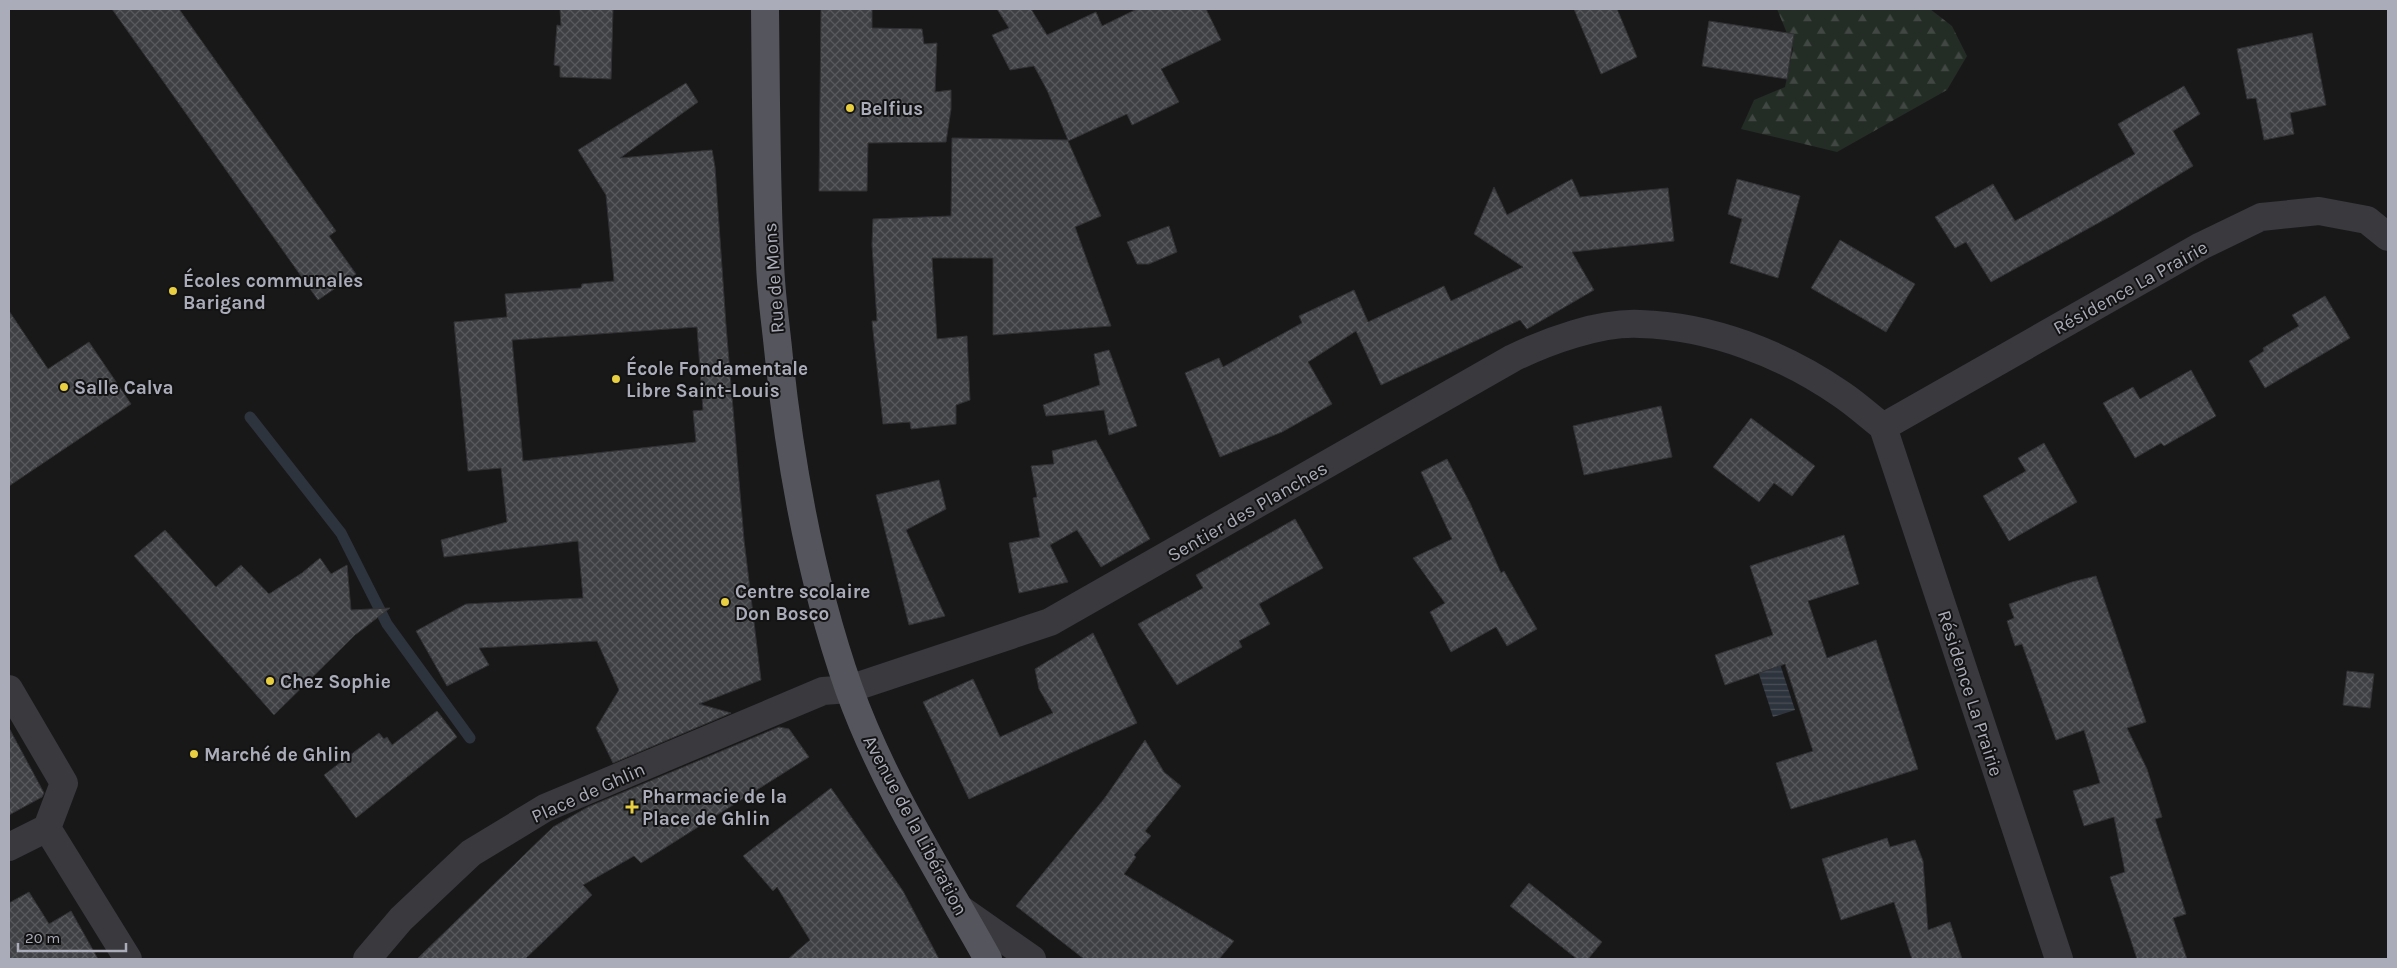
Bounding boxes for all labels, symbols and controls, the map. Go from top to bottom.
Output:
place label: Belfius [860,98,923,120]
marker: Belfius [844,102,856,114]
street label: Rue de Mons [759,222,789,334]
street label: Résidence La Prairie [2049,236,2212,339]
place label: Écoles communales Barigand [183,267,363,314]
marker: Écoles communales Barigand [167,285,179,297]
place label: École Fondamentale Libre Saint-Louis [626,355,808,402]
marker: École Fondamentale Libre Saint-Louis [610,373,622,385]
place label: Salle Calva [74,377,174,399]
marker: Salle Calva [58,381,70,393]
street label: Sentier des Planches [1164,457,1331,567]
place label: Centre scolaire Don Bosco [735,581,870,625]
marker: Centre scolaire Don Bosco [719,596,731,608]
street label: Résidence La Prairie [1933,608,2007,779]
place label: Chez Sophie [280,671,391,693]
marker: Chez Sophie [264,675,276,687]
street label: Avenue de la Libération [858,732,972,919]
place label: Marché de Ghlin [204,744,351,766]
marker: Marché de Ghlin [188,748,200,760]
street label: Place de Ghlin [528,758,649,828]
place label: Pharmacie de la Place de Ghlin [642,786,787,830]
marker: Pharmacie de la Place de Ghlin [626,801,638,813]
scale bar [18,920,125,952]
text: 20 m [25,929,60,947]

